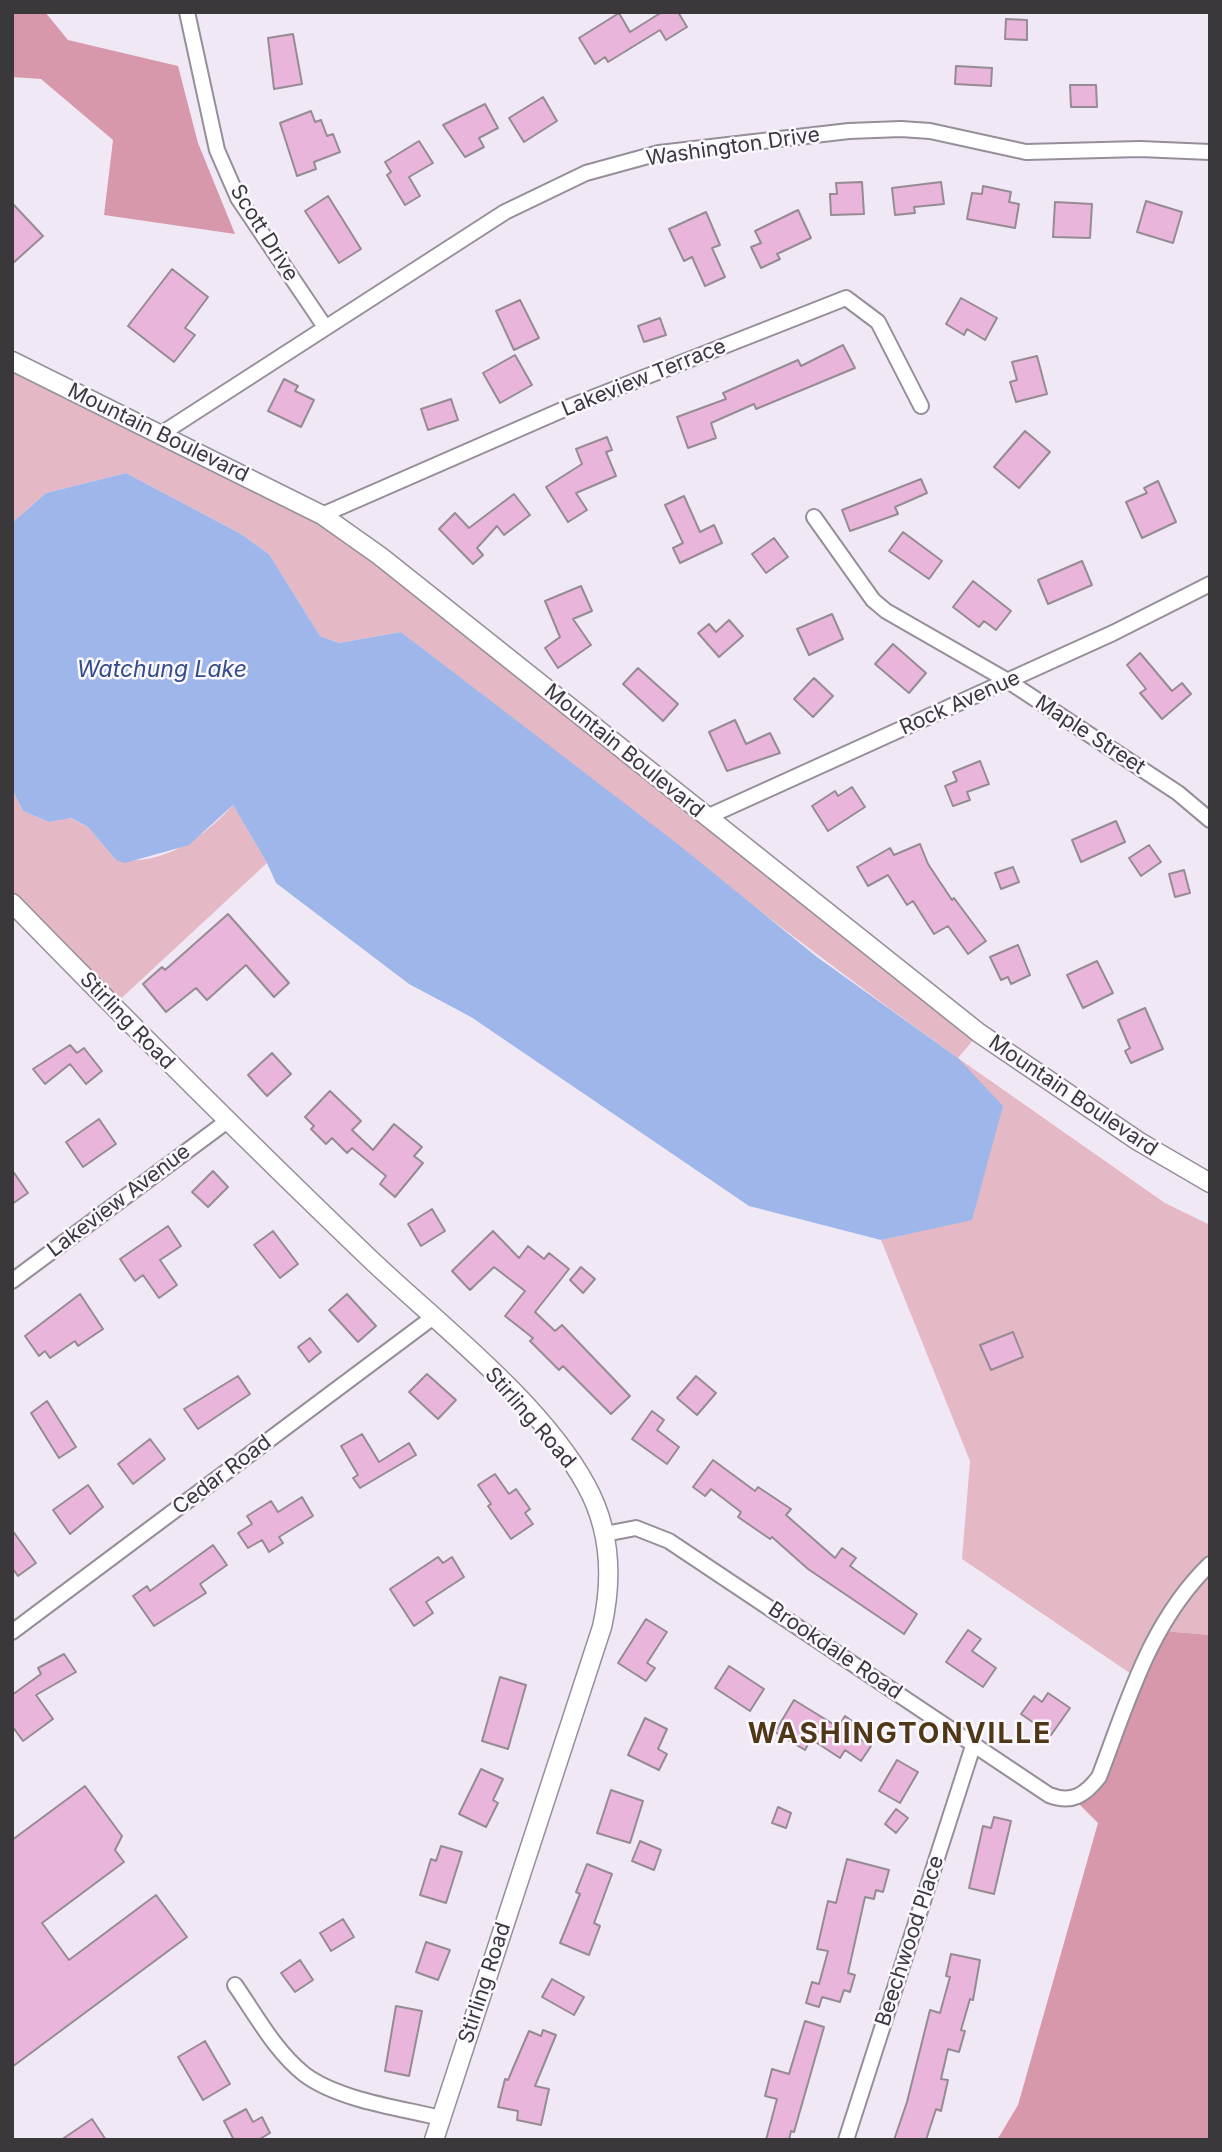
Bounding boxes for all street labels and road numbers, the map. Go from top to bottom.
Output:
street label: Washington Drive [645,122,821,172]
street label: Scott Drive [224,180,304,286]
street label: Lakeview Terrace [558,334,730,422]
street label: Mountain Boulevard [63,378,253,488]
street label: Rock Avenue [896,665,1024,741]
street label: Mountain Boulevard [539,679,709,823]
street label: Maple Street [1030,690,1150,780]
street label: Stirling Road [74,967,180,1075]
street label: Mountain Boulevard [984,1030,1162,1162]
street label: Lakeview Avenue [43,1139,195,1263]
street label: Stirling Road [479,1362,581,1474]
street label: Cedar Road [168,1430,276,1520]
street label: Brookdale Road [763,1597,907,1705]
street label: Beechwood Place [871,1852,949,2030]
street label: Stirling Road [454,1919,516,2047]

